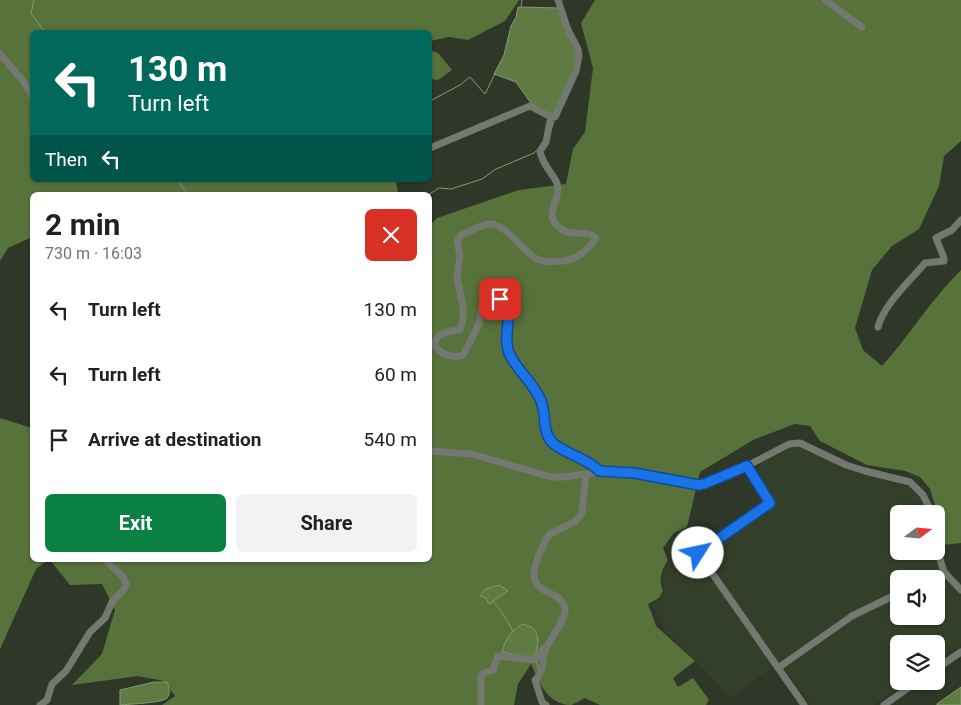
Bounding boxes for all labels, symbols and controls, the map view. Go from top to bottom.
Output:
text: 130 m [128,49,227,90]
icon: left [45,50,110,115]
text: Turn left [128,91,209,116]
icon: left [97,145,125,173]
text: Then [45,148,87,171]
text: 2 min [45,207,120,242]
button: close [365,209,417,261]
text: 730 m · 16:03 [45,244,142,263]
pin [479,278,521,320]
icon: arrive [486,285,514,313]
icon: left [45,296,73,324]
text: Turn left [88,298,161,321]
text: 130 m [364,298,417,321]
icon: left [45,361,73,389]
text: Turn left [88,363,161,386]
text: 60 m [374,363,417,386]
icon: arrive [45,426,73,454]
text: Arrive at destination [88,428,261,451]
text: 540 m [364,428,417,451]
button: Exit [45,494,226,552]
button: Share [236,494,417,552]
north arrow [890,505,945,560]
map controls [890,505,945,690]
position arrow [671,526,723,578]
button: sound [890,570,945,625]
button: layers [890,635,945,690]

